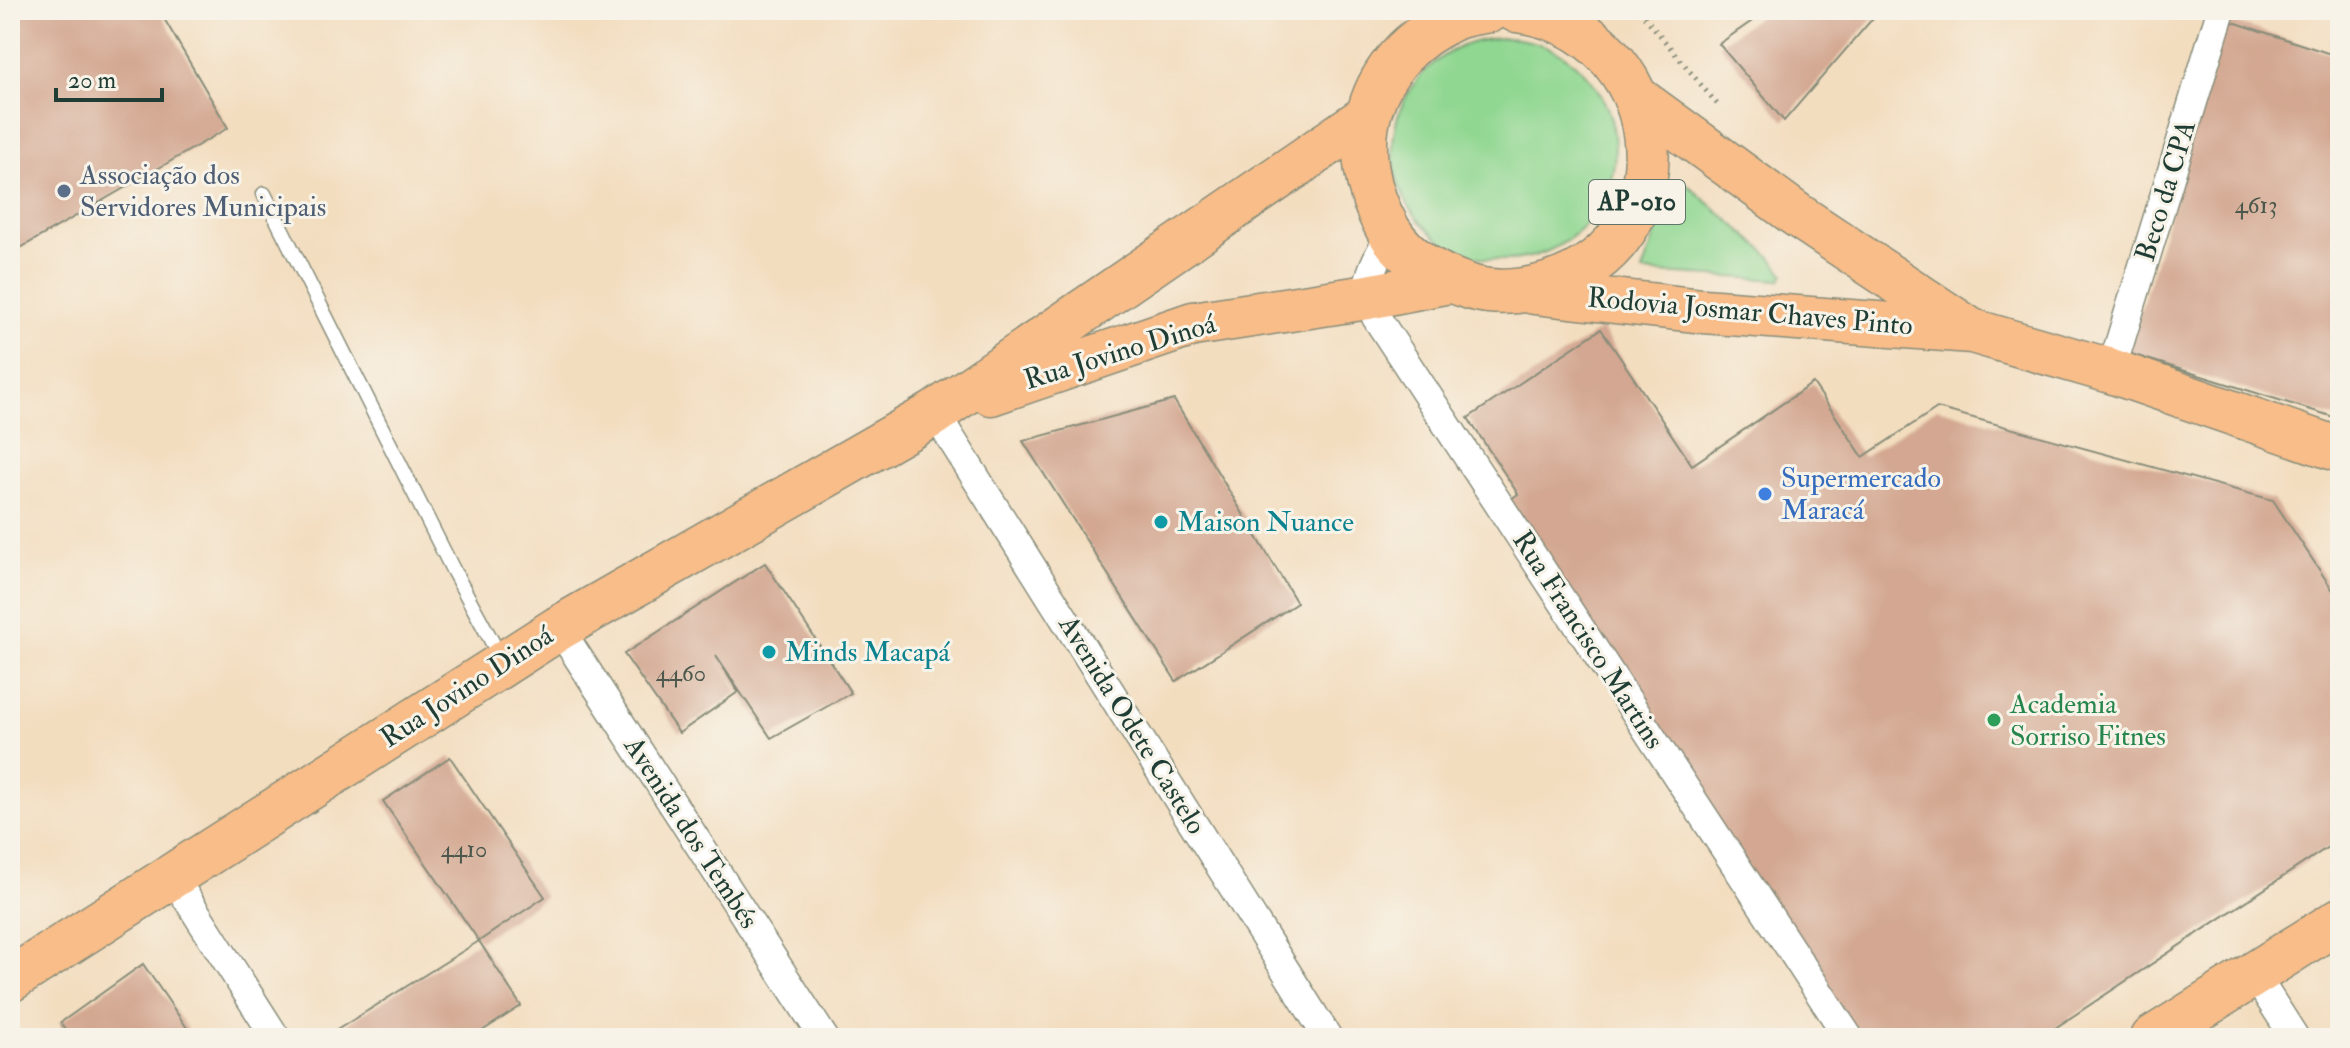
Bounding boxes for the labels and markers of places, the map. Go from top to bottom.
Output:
place label: Associação dos Servidores Municipais [79,158,326,225]
marker: Associação dos Servidores Municipais [55,182,73,200]
place label: Supermercado Maracá [1781,461,1941,528]
marker: Supermercado Maracá [1756,485,1774,503]
place label: Maison Nuance [1177,505,1354,540]
marker: Maison Nuance [1152,513,1170,531]
place label: Minds Macapá [785,635,951,670]
marker: Minds Macapá [760,643,778,661]
place label: Academia Sorriso Fitnes [2009,687,2166,754]
marker: Academia Sorriso Fitnes [1985,711,2003,729]

